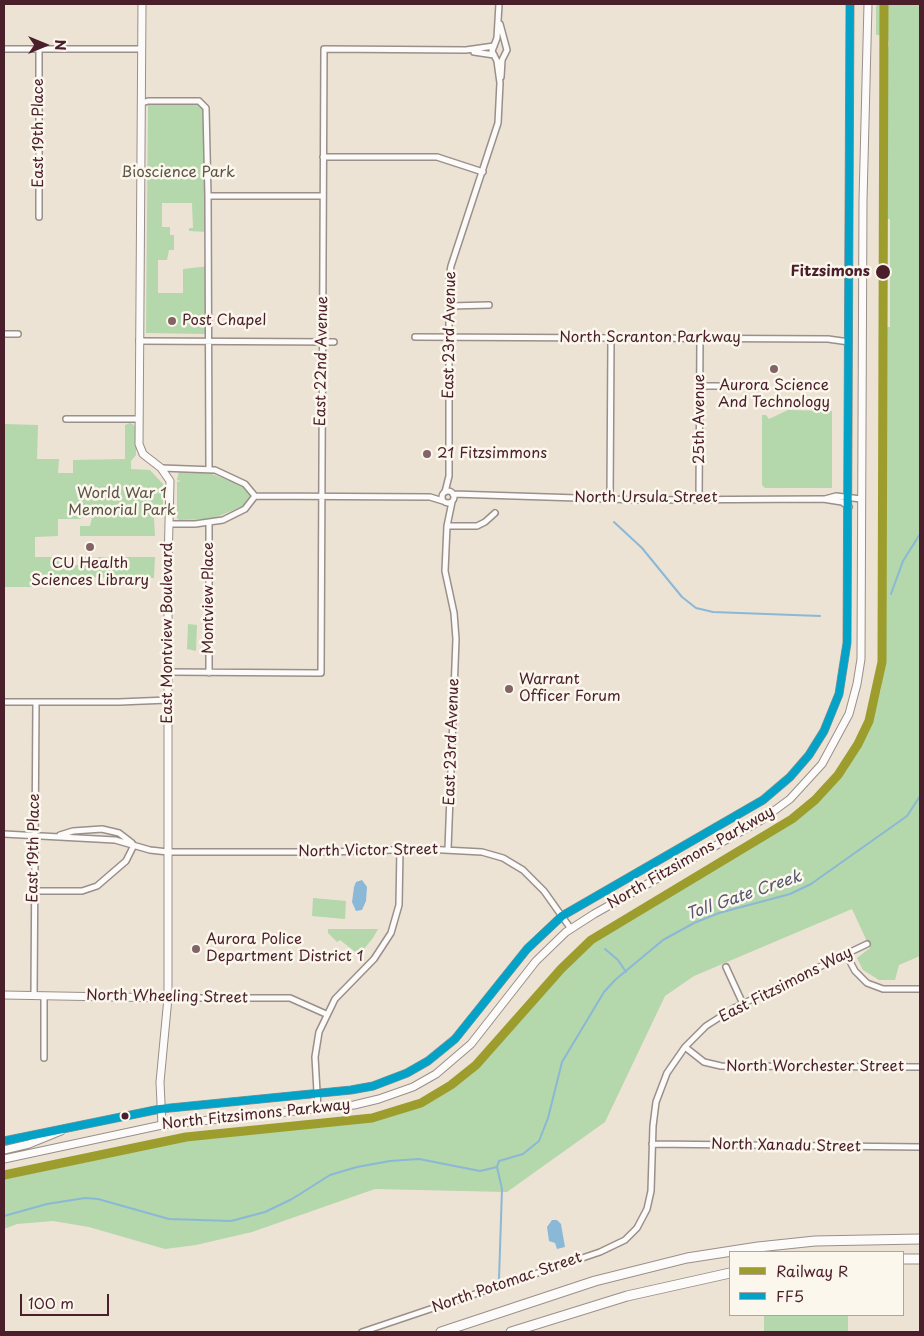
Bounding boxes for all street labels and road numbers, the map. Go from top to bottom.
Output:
street label: East 19th Place [30,78,48,188]
street label: East 23rd Avenue [440,271,460,399]
street label: East 22nd Avenue [312,296,332,426]
street label: North Scranton Parkway [559,329,741,347]
street label: 25th Avenue [691,374,709,464]
street label: North Ursula Street [574,489,718,507]
street label: East Montview Boulevard [159,542,177,724]
street label: Montview Place [200,542,218,654]
street label: East 23rd Avenue [441,678,463,806]
street label: East 19th Place [24,793,44,903]
street label: North Fitzsimons Parkway [604,803,778,913]
street label: North Victor Street [298,841,438,861]
street label: East Fitzsimons Way [716,944,856,1026]
street label: North Wheeling Street [86,987,248,1007]
street label: North Worchester Street [726,1058,904,1076]
street label: North Fitzsimons Parkway [161,1096,351,1134]
street label: North Xanadu Street [711,1136,861,1156]
street label: North Potomac Street [430,1249,584,1317]

